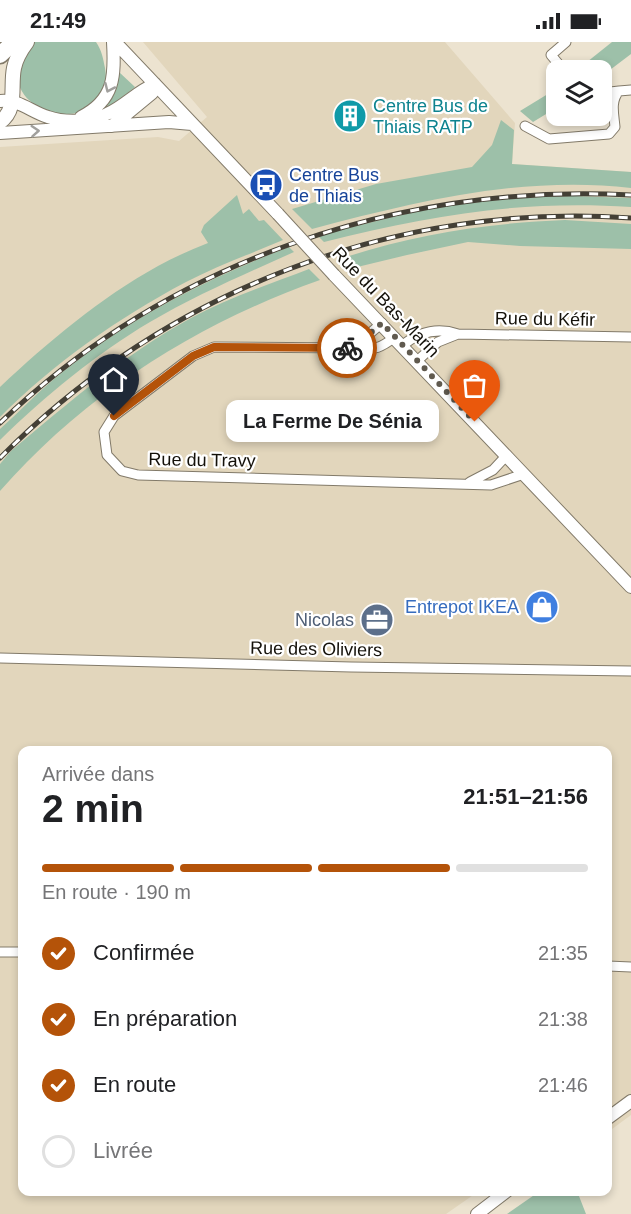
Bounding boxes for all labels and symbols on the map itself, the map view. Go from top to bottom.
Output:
one-way arrow [104,82,116,93]
place label: Centre Bus de Thiais RATP [373,96,488,137]
building icon: Centre Bus de Thiais RATP [332,98,368,134]
one-way arrow [30,125,39,138]
place label: Centre Bus de Thiais [289,165,379,206]
bus stop icon: Centre Bus de Thiais [248,167,284,203]
street label: Rue du Bas-Marin [328,243,444,361]
street label: Rue du Kéfir [495,308,595,330]
courier [317,318,377,378]
pin [88,354,139,416]
pin [449,360,500,422]
callout: La Ferme De Sénia [226,401,439,443]
street label: Rue du Travy [148,449,256,471]
shop icon: Entrepot IKEA [524,589,560,625]
place label: Entrepot IKEA [405,597,519,617]
office icon: Nicolas [359,602,395,638]
place label: Nicolas [295,610,354,630]
street label: Rue des Oliviers [250,638,382,660]

